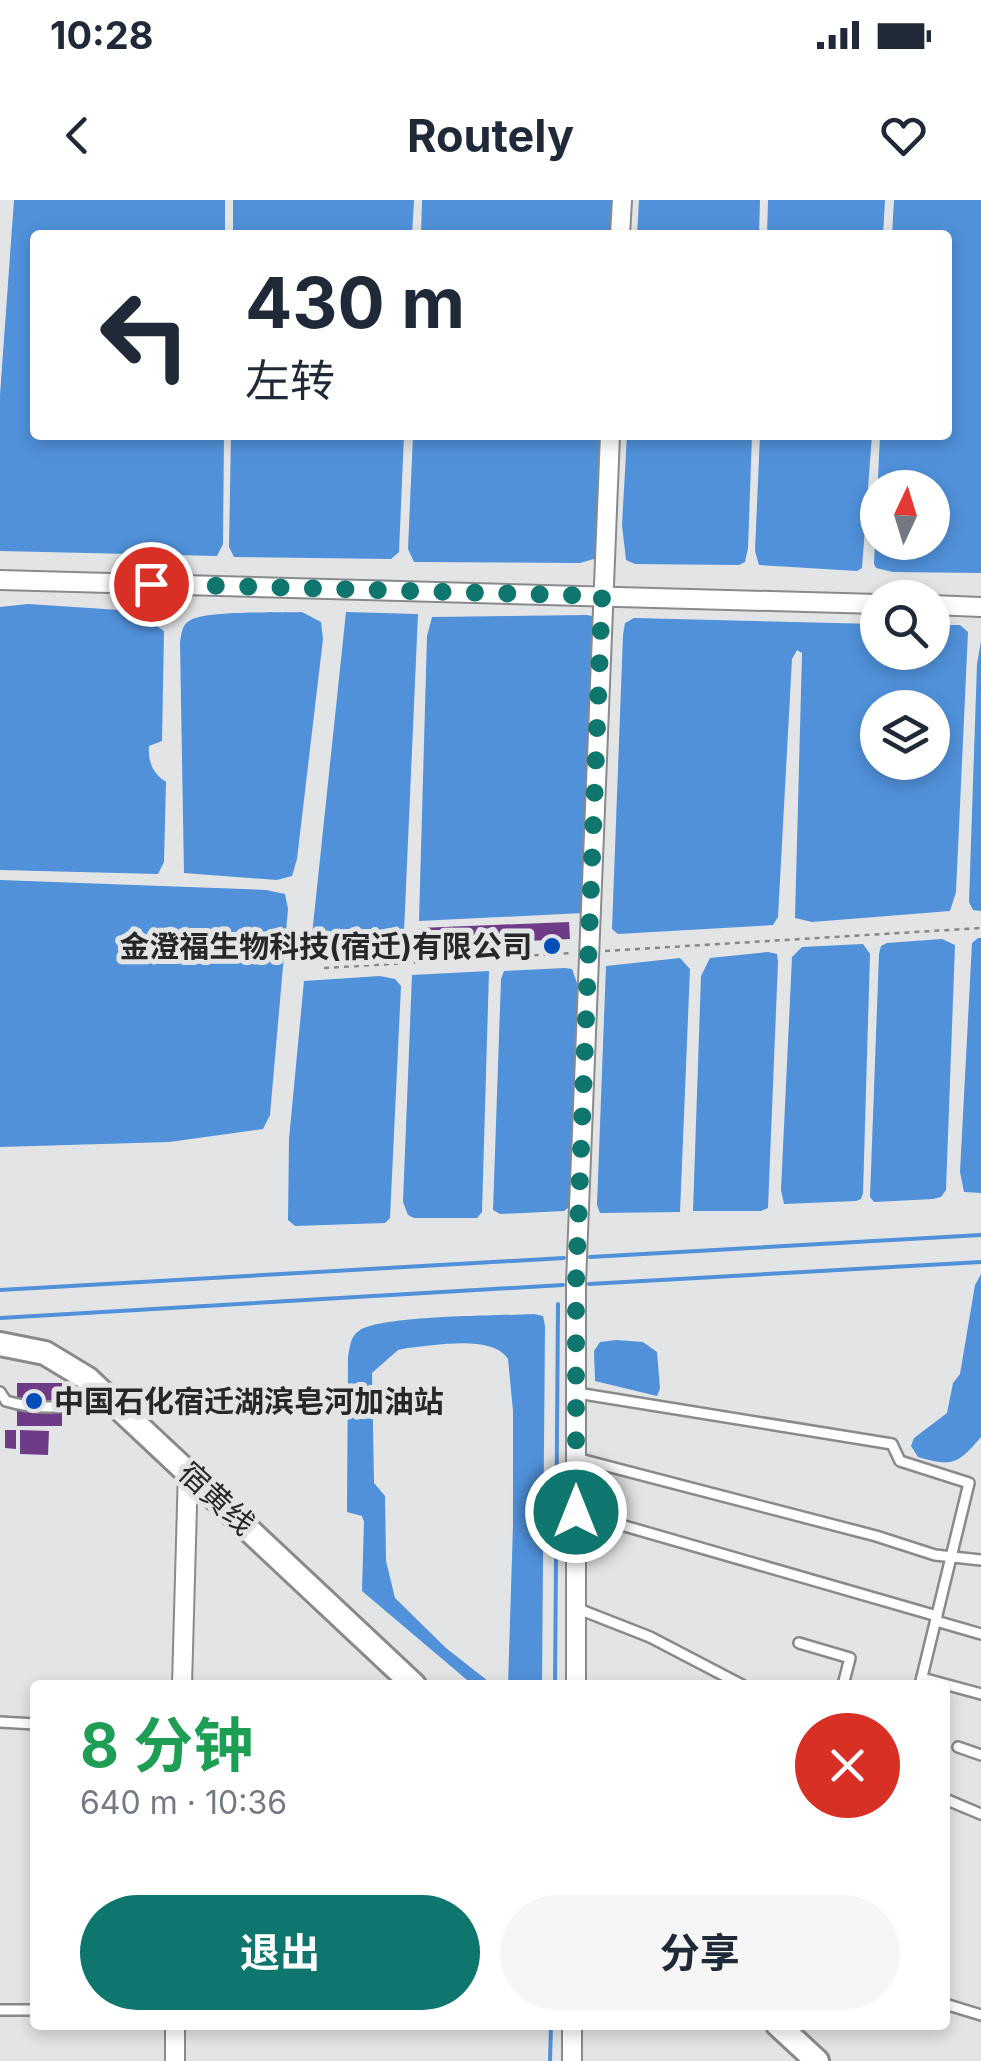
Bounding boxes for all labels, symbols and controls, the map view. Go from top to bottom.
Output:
text: 10:28 [50,12,153,58]
icon: back [50,108,105,163]
text: Routely [407,108,574,163]
icon: heart [876,108,931,163]
text: 430 m [245,260,465,345]
icon: left [80,270,210,400]
text: 左转 [245,353,335,408]
north arrow [860,470,950,560]
map controls [860,470,950,780]
pin [109,542,194,627]
icon: arrive [124,557,179,612]
button: search [860,580,950,670]
button: layers [860,690,950,780]
place label: 金澄福生物科技(宿迁)有限公司 [119,928,532,964]
marker: 金澄福生物科技(宿迁)有限公司 [541,935,563,957]
place label: 中国石化宿迁湖滨皂河加油站 [54,1383,444,1419]
marker: 中国石化宿迁湖滨皂河加油站 [23,1390,45,1412]
street label: 宿黄线 [172,1454,262,1542]
position arrow [524,1460,628,1564]
text: 8 分钟 [80,1709,253,1781]
button: close [795,1713,900,1818]
text: 640 m · 10:36 [80,1783,287,1822]
button: 退出 [80,1895,480,2010]
button: 分享 [500,1895,900,2010]

